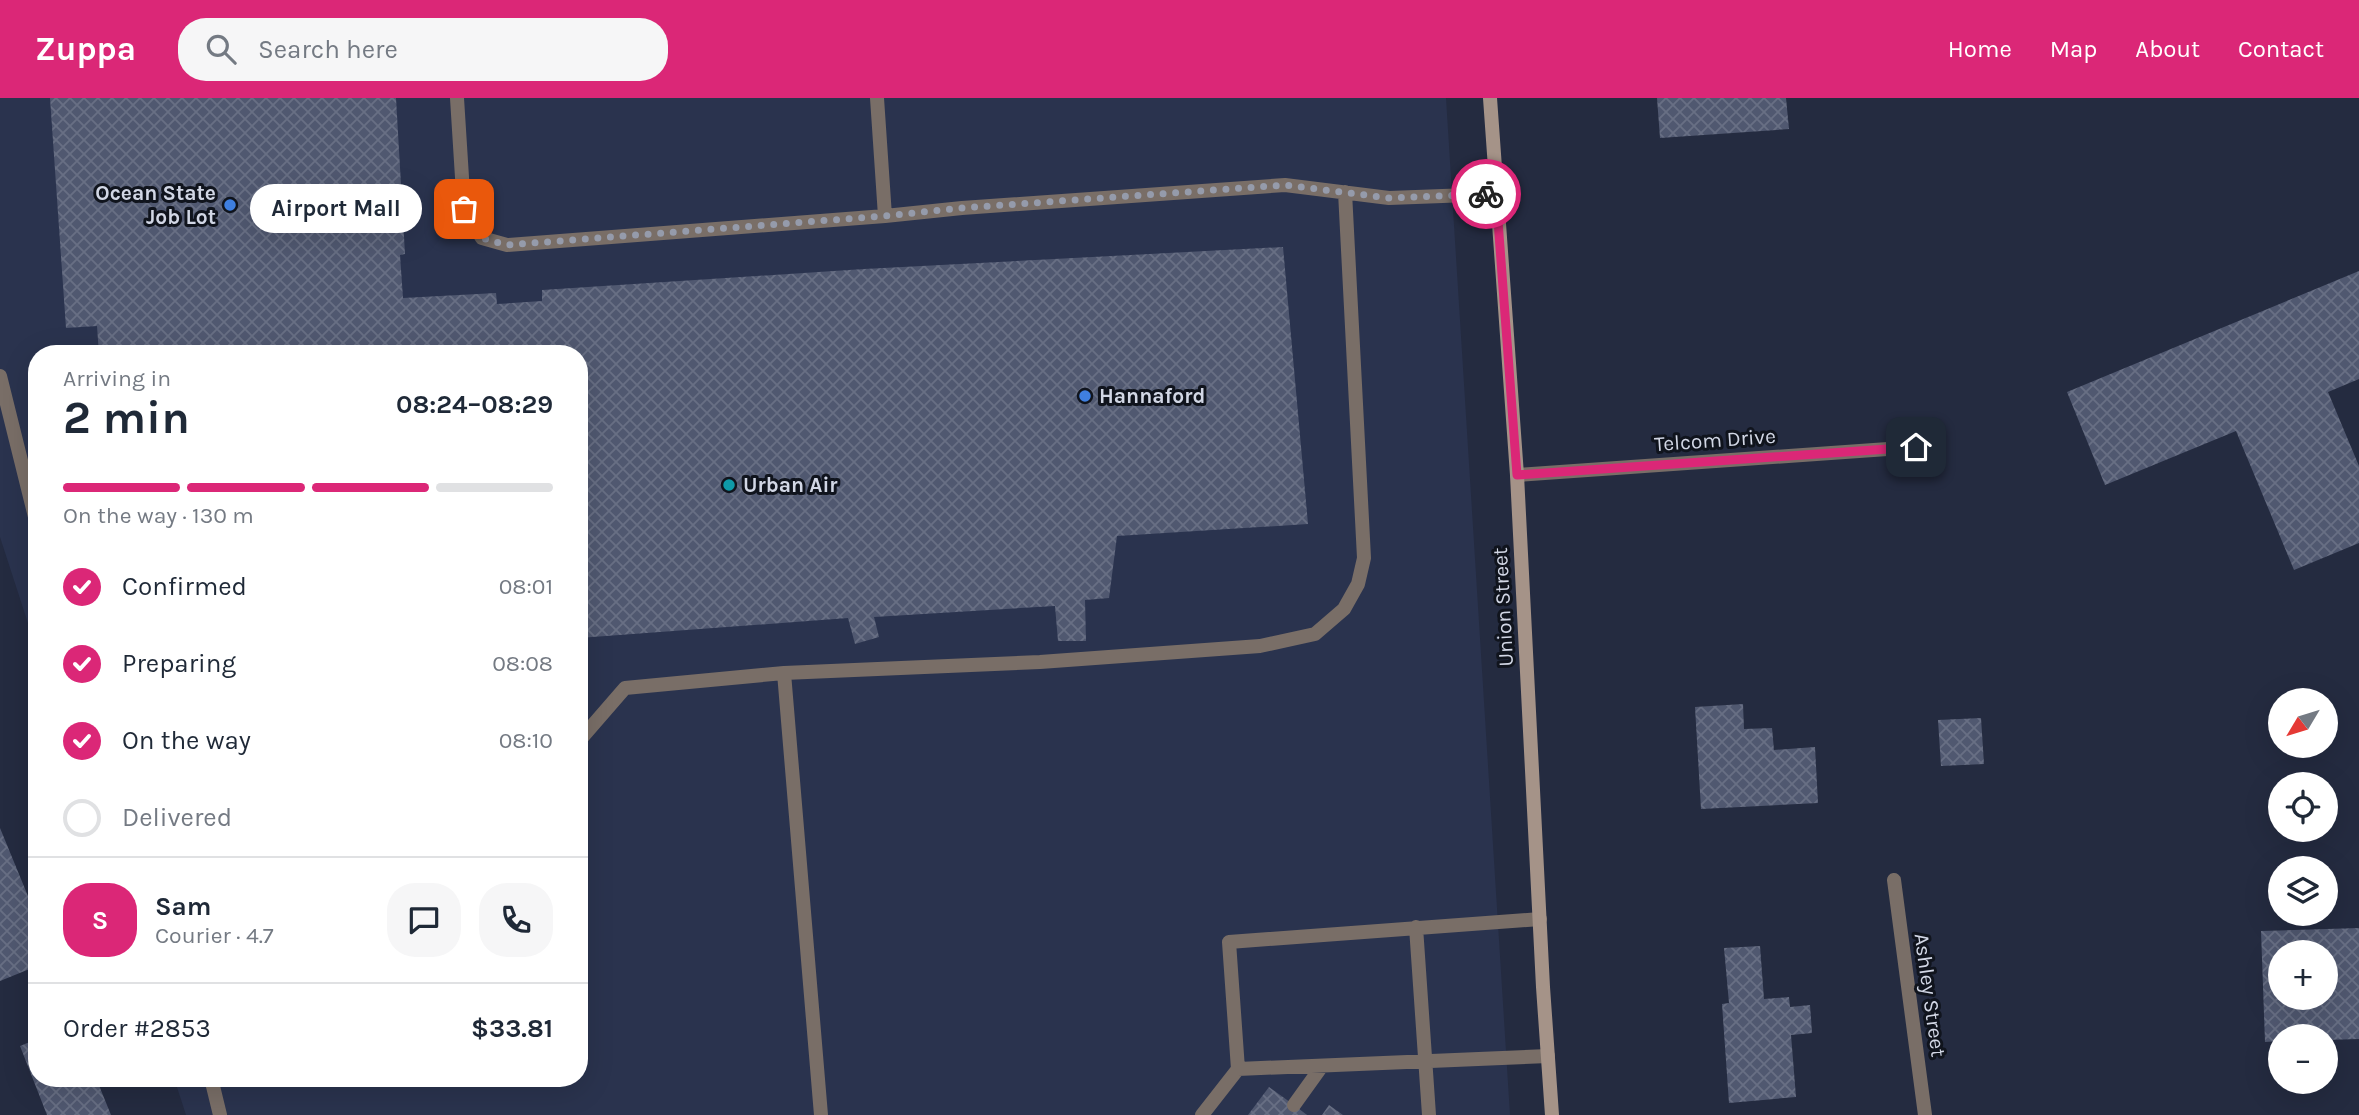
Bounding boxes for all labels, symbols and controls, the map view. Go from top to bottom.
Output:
search box [178,18,668,81]
text: Zuppa [35,30,136,68]
icon: search [202,30,240,68]
text: Search here [258,34,398,65]
text: Home [1948,35,2012,63]
text: Map [2050,35,2097,63]
text: About [2135,35,2200,63]
text: Contact [2238,35,2324,63]
courier [1451,159,1521,229]
icon: bike [1467,175,1505,213]
pin [434,179,494,239]
place label: Ocean State Job Lot [95,181,216,229]
callout: Airport Mall [251,184,422,234]
icon: bag [445,190,483,228]
text: Airport Mall [271,195,401,222]
marker: Ocean State Job Lot [222,197,238,213]
text: Arriving in [63,365,171,392]
place label: Hannaford [1099,384,1205,408]
marker: Hannaford [1077,388,1093,404]
text: 08:24–08:29 [396,389,553,420]
text: 2 min [63,391,190,445]
pin [1886,417,1946,477]
street label: Telcom Drive [1654,424,1776,456]
icon: home [1897,428,1935,466]
place label: Urban Air [743,473,838,497]
marker: Urban Air [721,477,737,493]
text: On the way · 130 m [63,502,254,529]
street label: Union Street [1488,547,1518,667]
icon: check [63,568,101,606]
text: Confirmed [122,571,247,602]
text: 08:01 [499,573,553,600]
icon: check [63,645,101,683]
text: Preparing [122,648,236,679]
text: 08:08 [492,650,553,677]
north arrow [2268,688,2338,758]
map controls [2268,688,2338,1094]
icon: check [63,722,101,760]
text: On the way [122,725,251,756]
text: 08:10 [499,727,553,754]
button: locate [2268,772,2338,842]
text: Delivered [122,802,232,833]
button: layers [2268,856,2338,926]
button: chat [387,883,461,957]
button: phone [479,883,553,957]
text: Sam [155,891,211,922]
text: S [92,905,108,936]
text: Courier · 4.7 [155,922,274,949]
street label: Ashley Street [1909,932,1951,1059]
button: + [2268,940,2338,1010]
text: Order #2853 [63,1013,211,1044]
text: $33.81 [471,1013,553,1044]
button: − [2268,1024,2338,1094]

